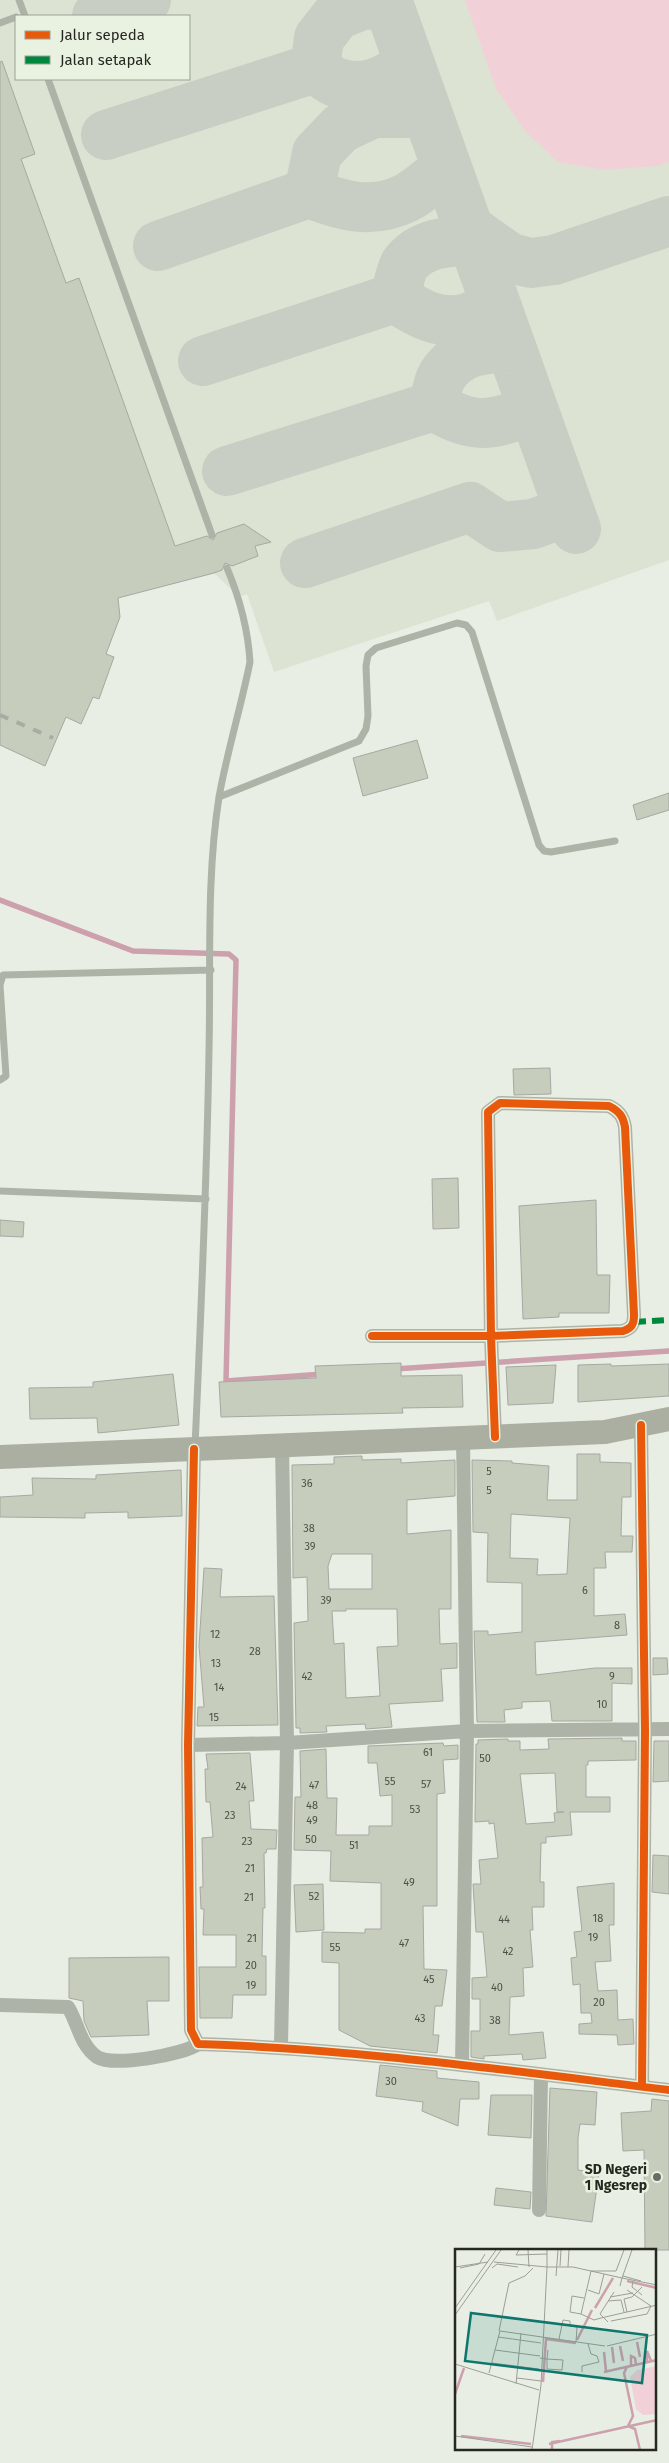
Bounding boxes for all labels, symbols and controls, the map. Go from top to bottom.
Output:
legend [15,15,190,80]
text: Jalur sepeda [60,26,145,44]
text: Jalan setapak [60,51,151,69]
house number: 5 [486,1465,492,1478]
house number: 36 [301,1477,313,1490]
house number: 5 [486,1484,492,1497]
house number: 38 [303,1522,315,1535]
house number: 39 [304,1540,316,1553]
house number: 6 [582,1584,588,1597]
house number: 39 [320,1594,332,1607]
house number: 8 [614,1619,620,1632]
house number: 12 [210,1628,220,1641]
house number: 28 [249,1645,261,1658]
house number: 13 [211,1657,221,1670]
house number: 42 [301,1670,313,1683]
house number: 9 [609,1670,615,1683]
house number: 14 [214,1681,224,1694]
house number: 10 [597,1698,607,1711]
house number: 15 [209,1711,220,1724]
house number: 61 [423,1746,433,1759]
house number: 50 [479,1752,491,1765]
house number: 55 [385,1775,396,1788]
house number: 57 [421,1778,431,1791]
house number: 47 [309,1779,319,1792]
house number: 24 [236,1780,247,1793]
house number: 48 [306,1799,318,1812]
house number: 53 [410,1803,420,1816]
house number: 23 [225,1809,235,1822]
house number: 49 [306,1814,318,1827]
house number: 50 [305,1833,317,1846]
house number: 23 [242,1835,252,1848]
house number: 51 [349,1839,359,1852]
house number: 21 [245,1862,255,1875]
house number: 49 [403,1876,415,1889]
house number: 52 [309,1890,319,1903]
house number: 21 [244,1891,254,1904]
house number: 18 [593,1912,603,1925]
house number: 44 [498,1913,510,1926]
house number: 19 [588,1931,598,1944]
house number: 21 [247,1932,257,1945]
house number: 47 [399,1937,409,1950]
house number: 55 [330,1941,341,1954]
house number: 42 [502,1945,514,1958]
house number: 20 [245,1959,257,1972]
house number: 45 [423,1973,435,1986]
house number: 19 [246,1979,256,1992]
house number: 40 [491,1981,503,1994]
house number: 20 [593,1996,605,2009]
house number: 43 [414,2012,426,2025]
house number: 38 [489,2014,501,2027]
house number: 30 [385,2075,397,2088]
place label: SD Negeri 1 Ngesrep [585,2161,647,2194]
marker: SD Negeri 1 Ngesrep [651,2171,663,2183]
inset map [455,2249,656,2450]

